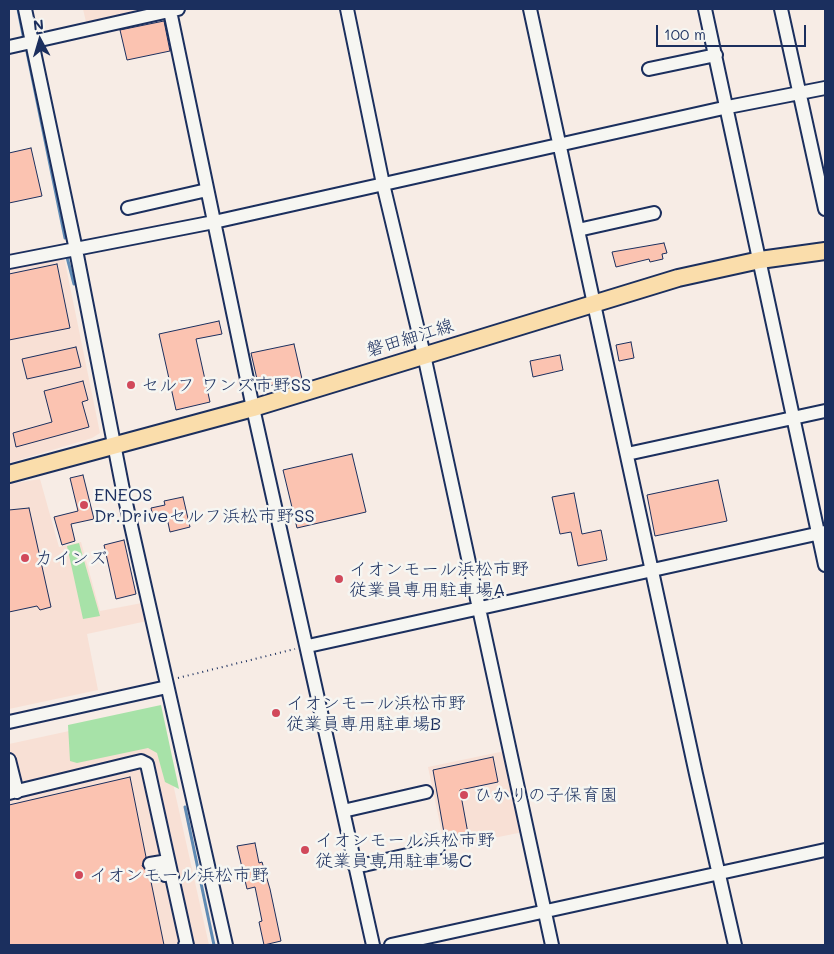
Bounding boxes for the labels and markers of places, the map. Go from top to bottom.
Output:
place label: セルフ ワンズ市野SS [141,374,311,396]
marker: セルフ ワンズ市野SS [125,379,137,391]
place label: ENEOS Dr.Driveセルフ浜松市野SS [94,484,315,526]
marker: ENEOS Dr.Driveセルフ浜松市野SS [78,499,90,511]
place label: カインズ [35,547,107,569]
marker: カインズ [19,552,31,564]
place label: イオンモール浜松市野 従業員専用駐車場A [349,558,529,600]
marker: イオンモール浜松市野 従業員専用駐車場A [333,573,345,585]
place label: イオンモール浜松市野 従業員専用駐車場B [286,692,466,734]
marker: イオンモール浜松市野 従業員専用駐車場B [270,707,282,719]
place label: ひかりの子保育園 [474,784,618,806]
marker: ひかりの子保育園 [458,789,470,801]
place label: イオンモール浜松市野 従業員専用駐車場C [315,829,495,872]
marker: イオンモール浜松市野 従業員専用駐車場C [299,844,311,856]
place label: イオンモール浜松市野 [89,864,269,886]
marker: イオンモール浜松市野 [73,869,85,881]

